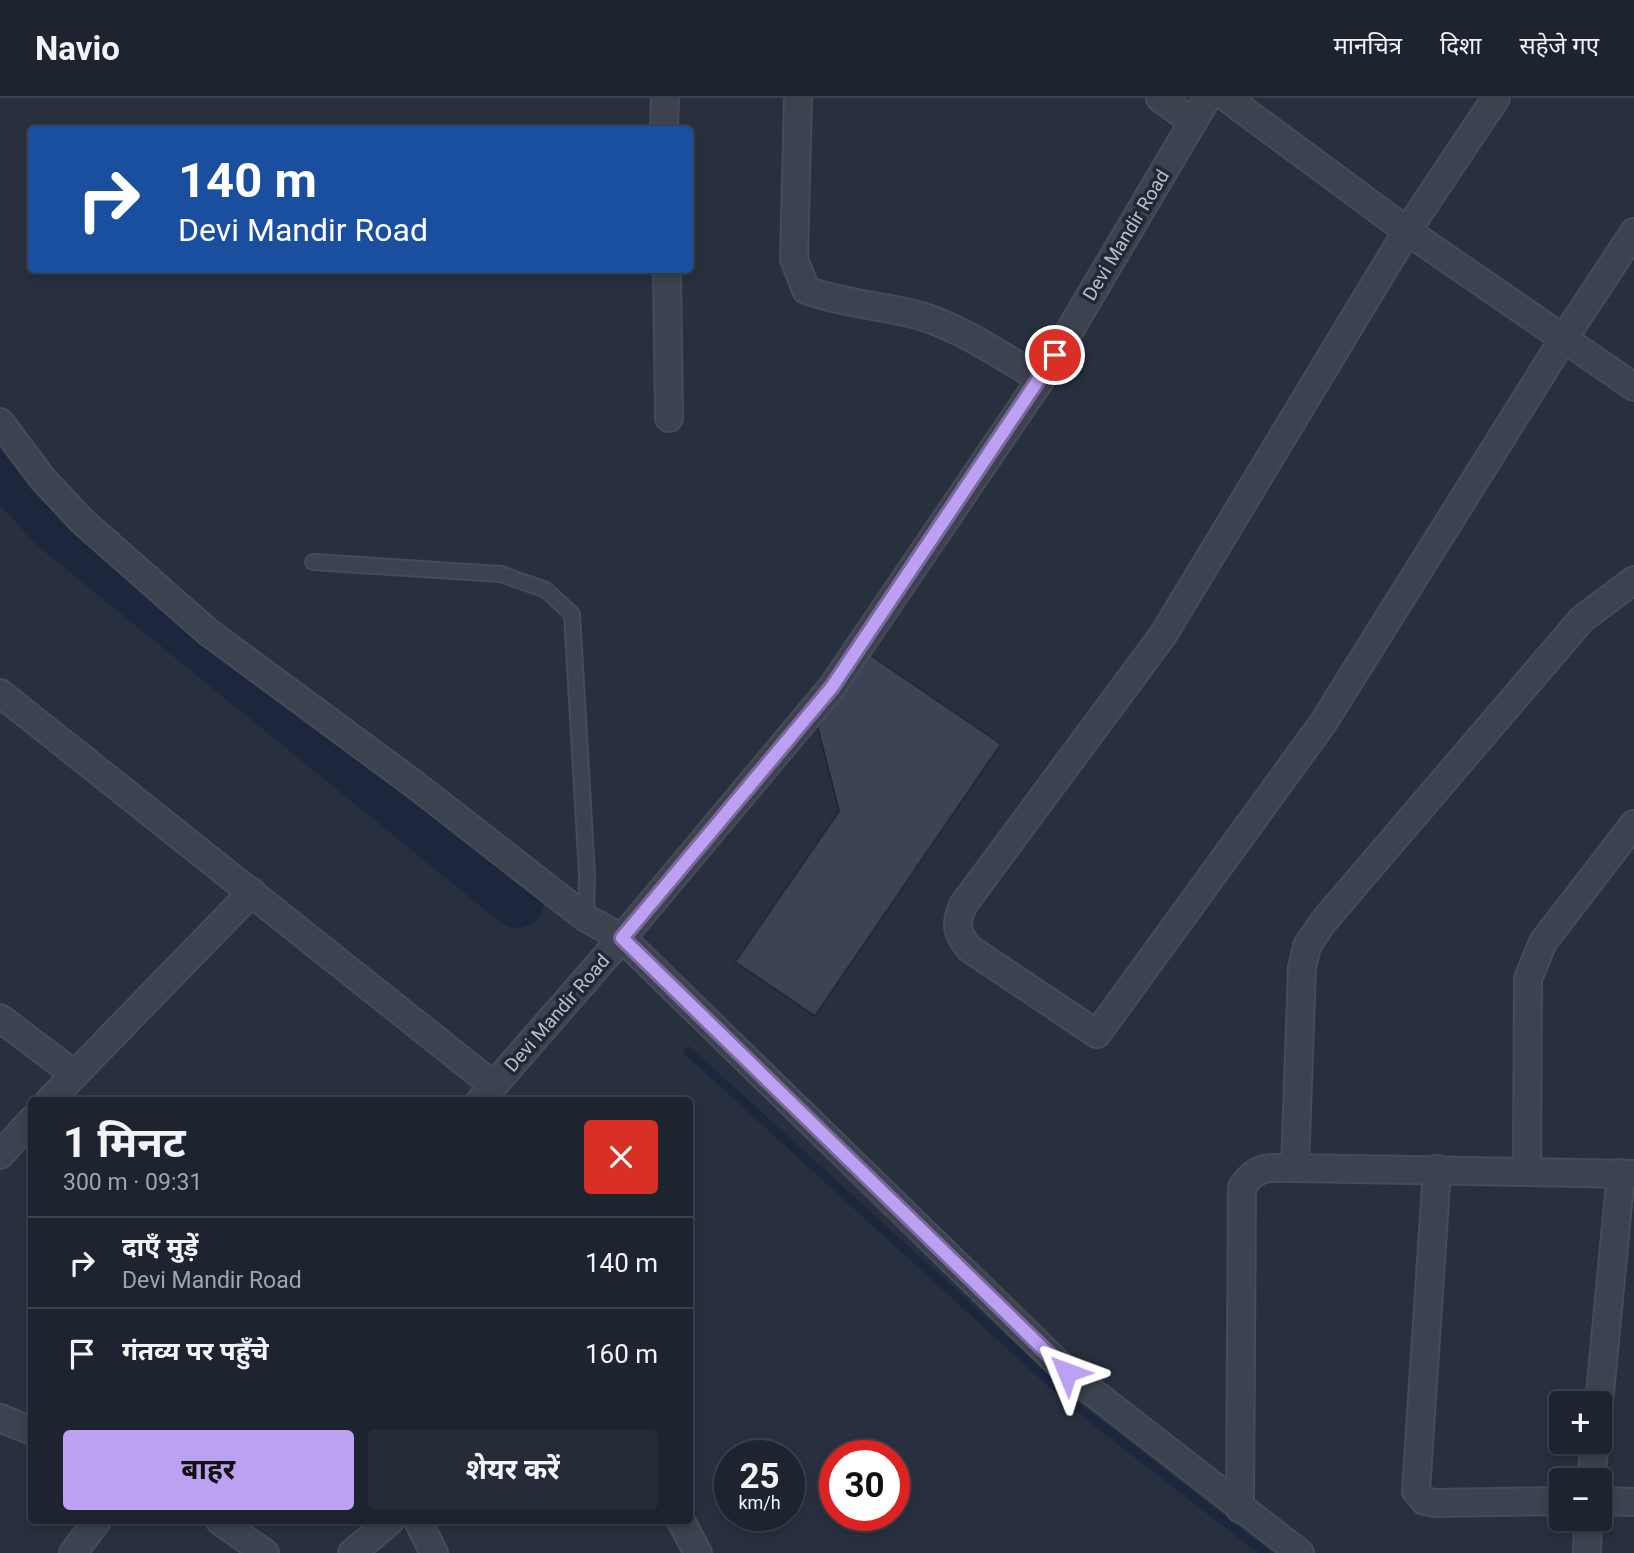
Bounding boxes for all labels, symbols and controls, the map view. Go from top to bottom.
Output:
text: Navio [35,29,120,68]
text: मानचित्र [1333,32,1402,60]
text: दिशा [1440,32,1481,60]
text: सहेजे गए [1519,32,1599,60]
text: 140 m [178,152,317,209]
icon: right [63,154,154,245]
street label: Devi Mandir Road [1078,165,1174,305]
text: Devi Mandir Road [178,211,428,249]
pin [1025,325,1085,385]
icon: arrive [1036,336,1074,374]
street label: Devi Mandir Road [500,949,614,1077]
text: 1 मिनट [63,1118,186,1167]
button: close [584,1120,658,1194]
text: 300 m · 09:31 [63,1169,202,1196]
text: दाएँ मुड़ें [122,1232,198,1262]
icon: right [63,1244,101,1282]
text: 140 m [585,1248,658,1278]
text: Devi Mandir Road [122,1267,302,1294]
icon: arrive [63,1335,101,1373]
position arrow [1030,1335,1104,1409]
text: गंतव्य पर पहुँचे [122,1336,269,1366]
text: 160 m [585,1339,658,1369]
map controls [1549,1391,1612,1531]
button: + [1549,1391,1612,1454]
button: बाहर [63,1430,354,1510]
button: शेयर करें [368,1430,658,1510]
speed limit sign: 30 [819,1440,910,1531]
text: 25 [739,1456,780,1497]
button: − [1549,1468,1612,1531]
text: km/h [738,1492,781,1513]

